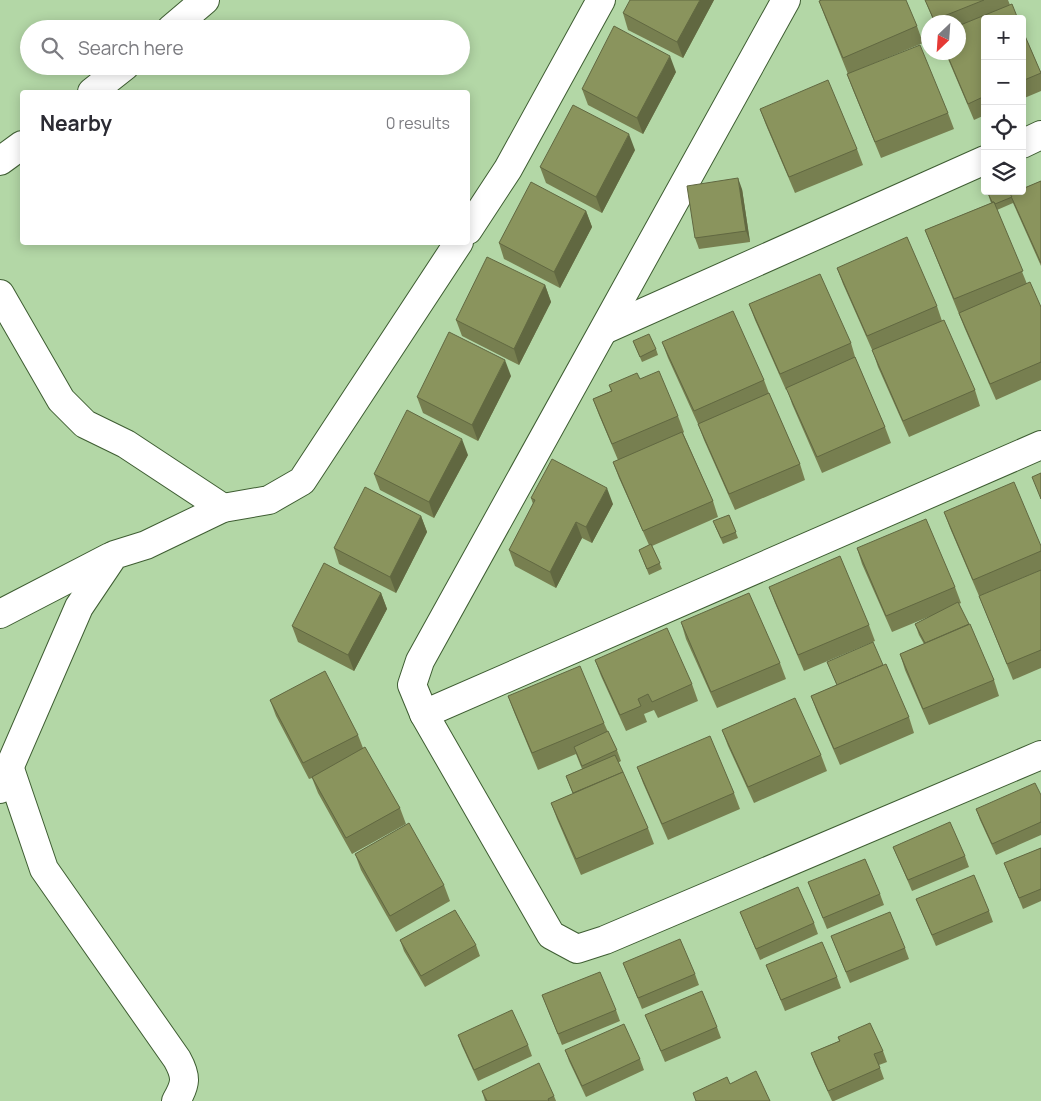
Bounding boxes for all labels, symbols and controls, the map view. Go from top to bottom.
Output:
north arrow [921,15,966,60]
map controls [981,15,1026,195]
button: + [981,15,1026,60]
search box [20,20,470,75]
icon: search [38,34,66,62]
text: Search here [78,35,184,61]
button: − [981,60,1026,105]
button: locate [981,105,1026,150]
text: Nearby [40,109,112,137]
text: 0 results [386,112,450,134]
button: layers [981,150,1026,195]

